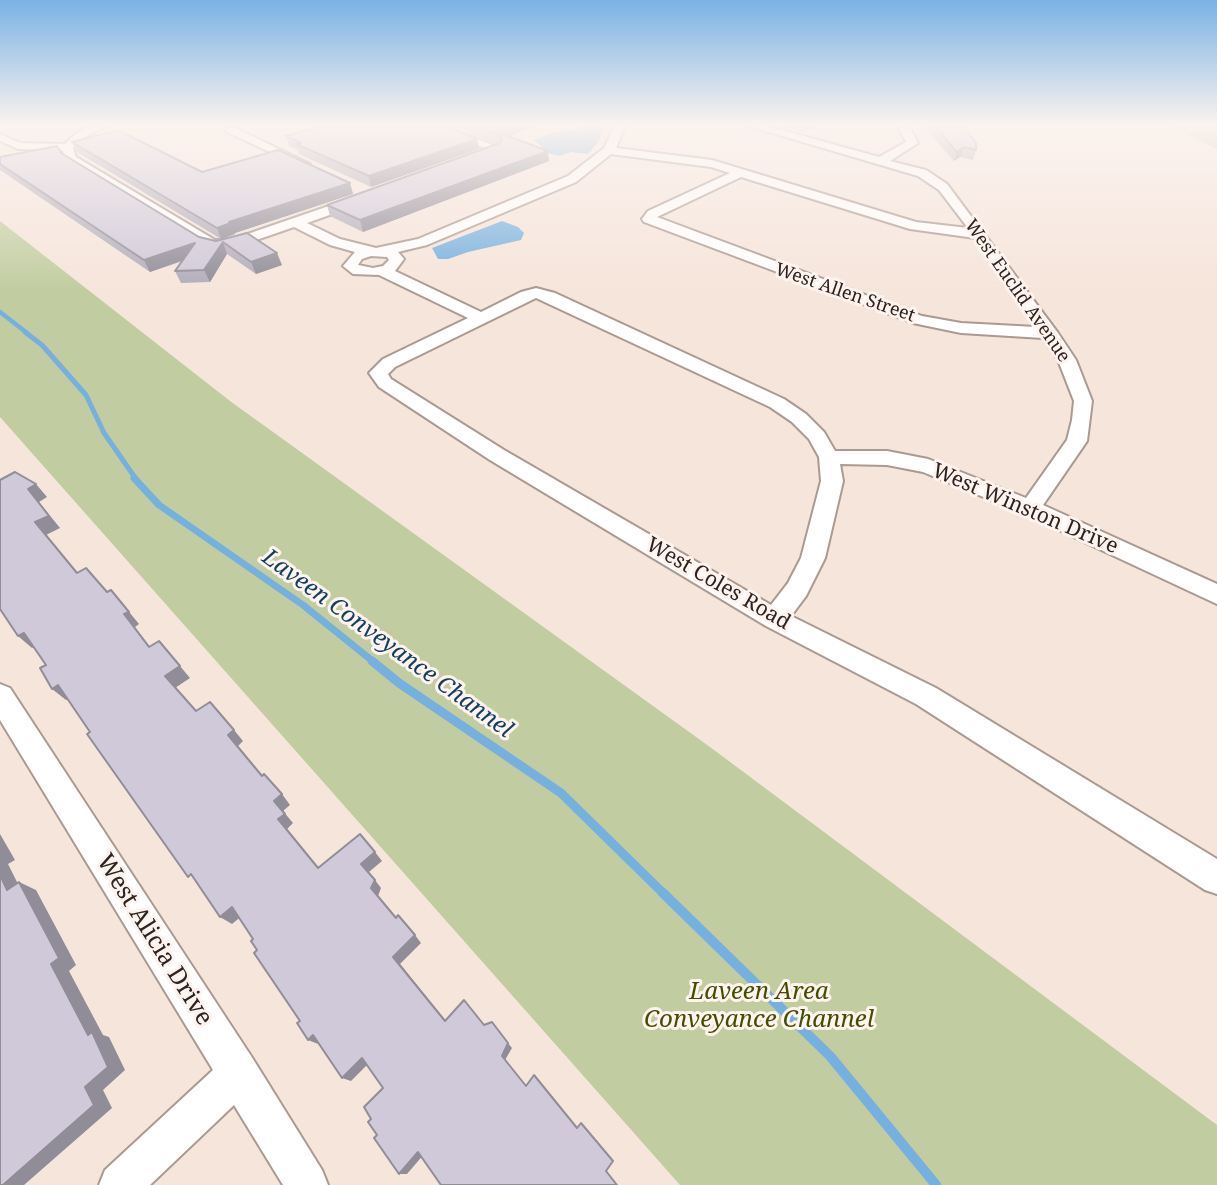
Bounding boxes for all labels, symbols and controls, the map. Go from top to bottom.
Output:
street label: West Euclid Avenue [960,215,1074,367]
street label: West Allen Street [772,259,918,327]
street label: West Winston Drive [928,458,1122,560]
street label: West Coles Road [641,532,795,636]
water label: Laveen Conveyance Channel [256,544,518,744]
street label: West Alicia Drive [90,849,218,1031]
park label: Laveen Area Conveyance Channel [644,978,874,1034]

